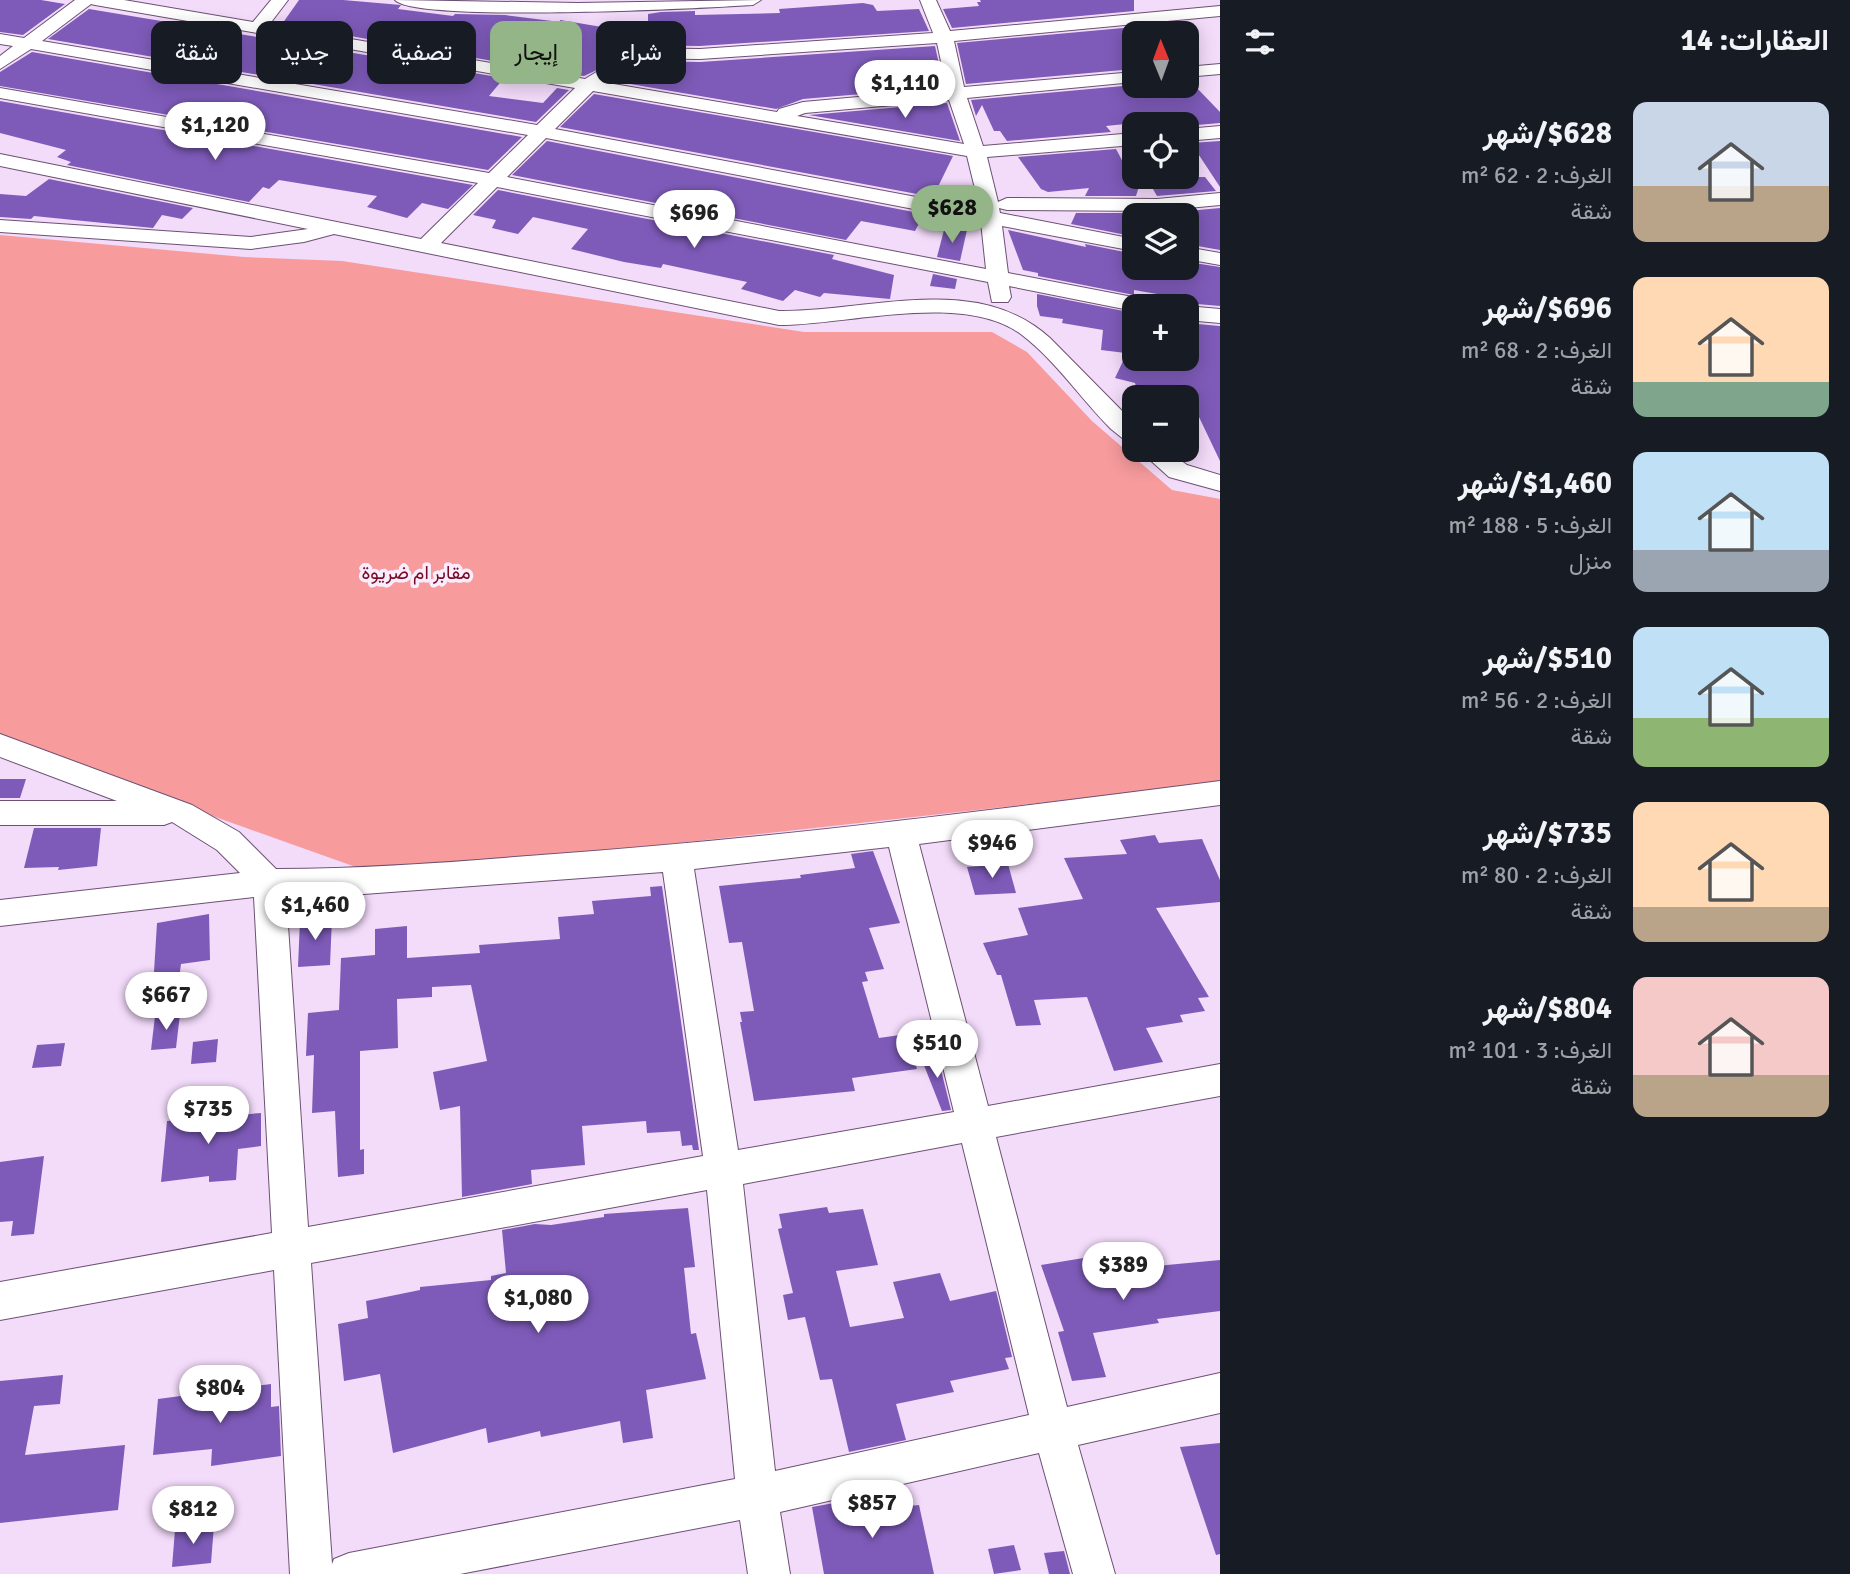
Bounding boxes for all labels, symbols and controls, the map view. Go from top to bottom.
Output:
chip: شقة [151,21,242,84]
chip: جديد [256,21,353,84]
chip: تصفية [367,21,476,84]
chip: إيجار [490,21,582,84]
chip: شراء [596,21,686,84]
north arrow [1122,21,1199,98]
map controls [1122,21,1199,462]
text: العقارات: 14 [1681,22,1829,59]
icon: filters [1241,23,1279,61]
pin: $1,110 [848,60,962,120]
text: $1,110 [871,68,939,97]
pin: $1,120 [158,102,272,162]
text: $1,120 [181,110,249,139]
button: locate [1122,112,1199,189]
text: $628/شهر [1483,115,1612,152]
icon: home [1689,130,1773,214]
text: الغرف: 2 · 62 m² [1461,161,1612,190]
pin: $628 [911,186,993,245]
pin: $696 [653,190,735,250]
text: $628 [927,193,977,222]
text: شقة [1570,197,1612,226]
text: $696 [669,198,719,227]
button: layers [1122,203,1199,280]
text: $696/شهر [1483,290,1612,327]
button: + [1122,294,1199,371]
icon: home [1689,305,1773,389]
text: الغرف: 2 · 68 m² [1461,336,1612,365]
text: شقة [1570,372,1612,401]
button: − [1122,385,1199,462]
text: $1,460/شهر [1458,465,1612,502]
icon: home [1689,480,1773,564]
text: الغرف: 5 · 188 m² [1449,511,1612,540]
text: منزل [1569,547,1612,576]
park label: مقابر ام ضريوة [361,561,471,585]
text: $510/شهر [1483,640,1612,677]
icon: home [1689,655,1773,739]
text: الغرف: 2 · 56 m² [1461,686,1612,715]
text: شقة [1570,722,1612,751]
text: $735/شهر [1483,815,1612,852]
pin: $946 [951,820,1033,880]
text: $946 [967,828,1017,857]
icon: home [1689,830,1773,914]
text: الغرف: 2 · 80 m² [1461,861,1612,890]
pin: $1,460 [258,883,372,942]
text: $1,460 [281,890,349,919]
text: شقة [1570,897,1612,926]
pin: $667 [125,972,207,1032]
text: $667 [141,980,191,1009]
text: $804/شهر [1483,990,1612,1027]
icon: home [1689,1005,1773,1089]
pin: $510 [896,1020,978,1080]
text: $510 [912,1028,962,1057]
text: الغرف: 3 · 101 m² [1449,1036,1612,1065]
text: شقة [1570,1072,1612,1101]
pin: $735 [167,1086,249,1146]
text: $735 [183,1094,233,1123]
pin: $389 [1082,1242,1164,1302]
text: $389 [1098,1250,1148,1279]
pin: $1,080 [481,1276,595,1335]
text: $1,080 [504,1283,572,1312]
pin: $804 [179,1366,261,1425]
text: $804 [195,1373,245,1402]
pin: $857 [831,1480,913,1540]
pin: $812 [152,1486,234,1546]
text: $857 [847,1488,897,1517]
text: $812 [168,1494,218,1523]

